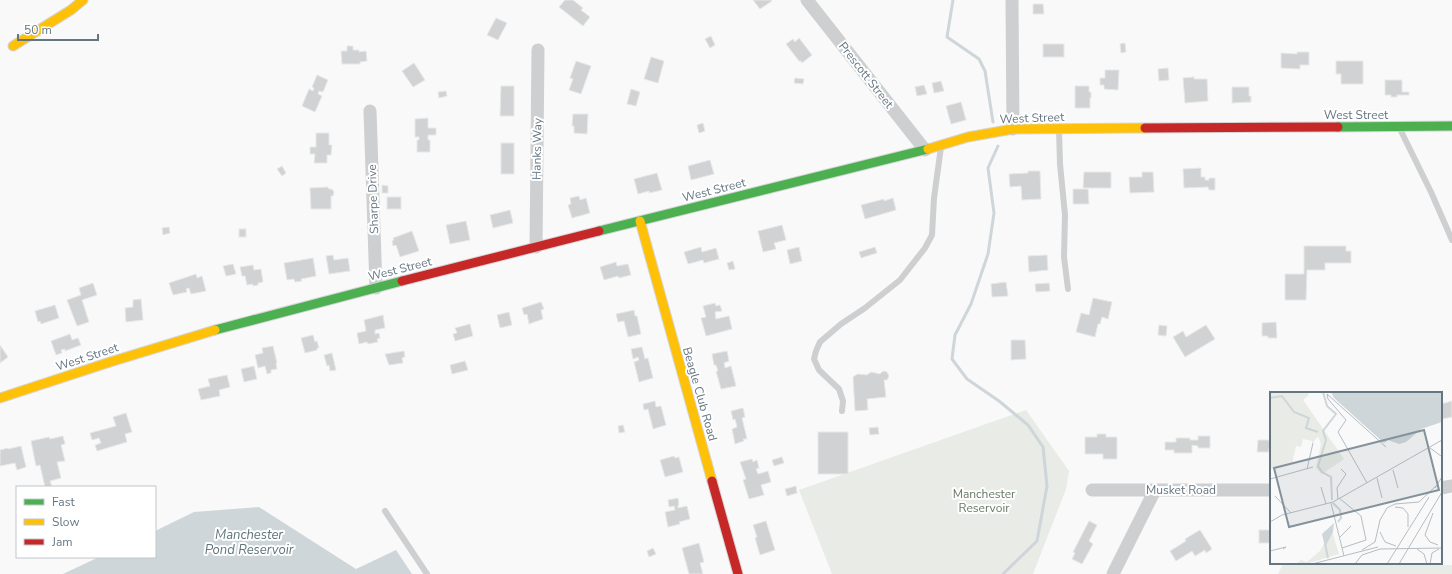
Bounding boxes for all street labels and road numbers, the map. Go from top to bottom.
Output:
street label: Prescott Street [835,39,897,112]
street label: West Street [1324,107,1389,123]
street label: West Street [999,109,1065,127]
street label: Hanks Way [528,117,546,180]
street label: Sharpe Drive [364,164,382,234]
street label: West Street [681,174,748,206]
street label: West Street [367,253,434,285]
street label: West Street [54,339,121,375]
street label: Beagle Club Road [679,345,721,443]
street label: Musket Road [1146,482,1216,498]

